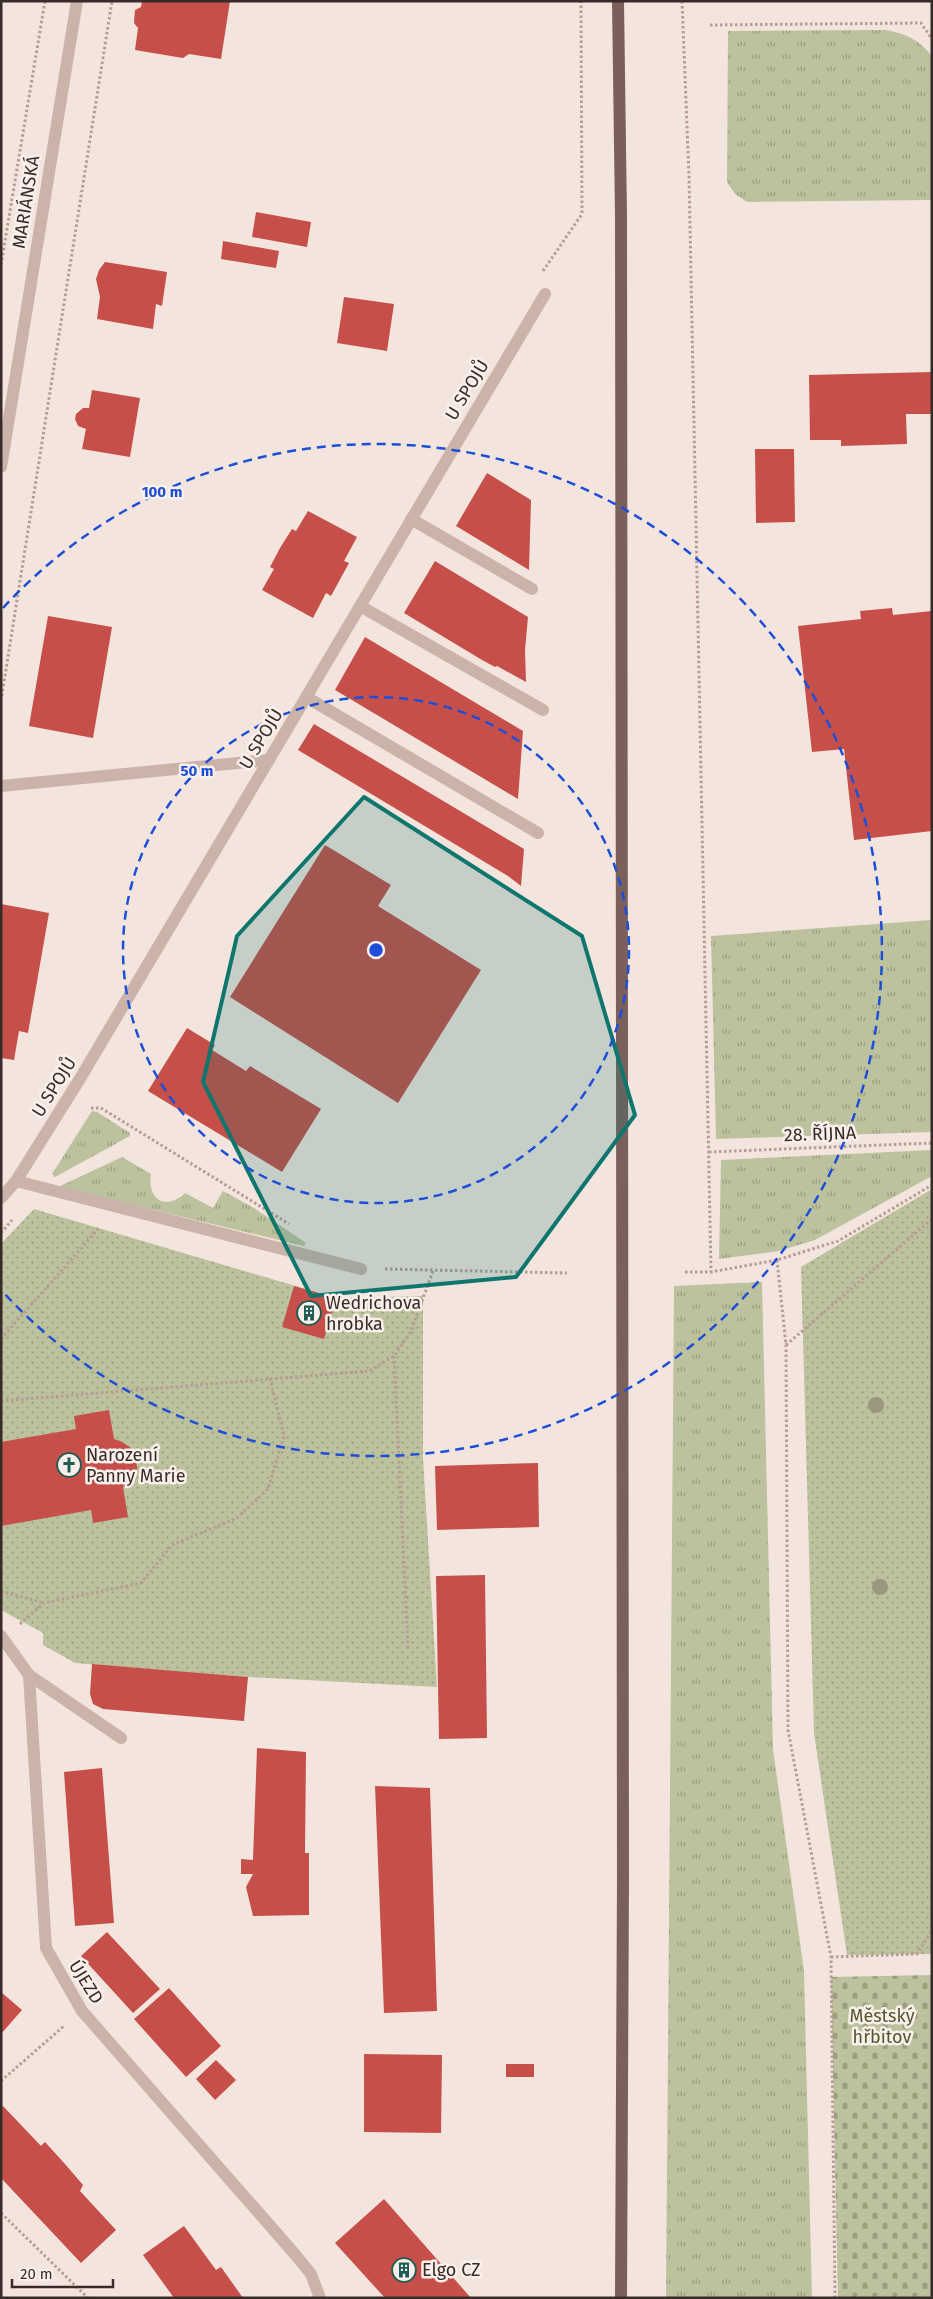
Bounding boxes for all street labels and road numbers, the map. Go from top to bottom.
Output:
street label: MARIÁNSKÁ [7,153,44,250]
street label: U SPOJŮ [440,355,494,424]
street label: U SPOJŮ [234,704,288,773]
street label: U SPOJŮ [26,1052,81,1121]
street label: 28. ŘÍJNA [783,1121,857,1146]
street label: ÚJEZD [64,1955,109,2008]

